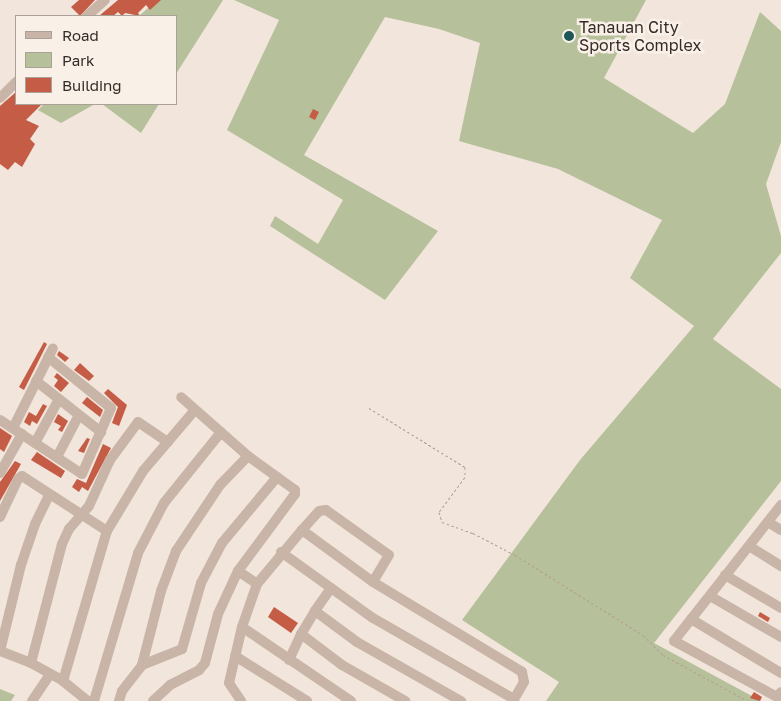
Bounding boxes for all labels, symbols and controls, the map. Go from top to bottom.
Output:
legend [15,15,178,105]
place label: Tanauan City Sports Complex [579,17,701,55]
text: Road [62,26,99,44]
marker: Tanauan City Sports Complex [563,30,575,42]
text: Park [62,51,94,69]
text: Building [62,76,122,94]

